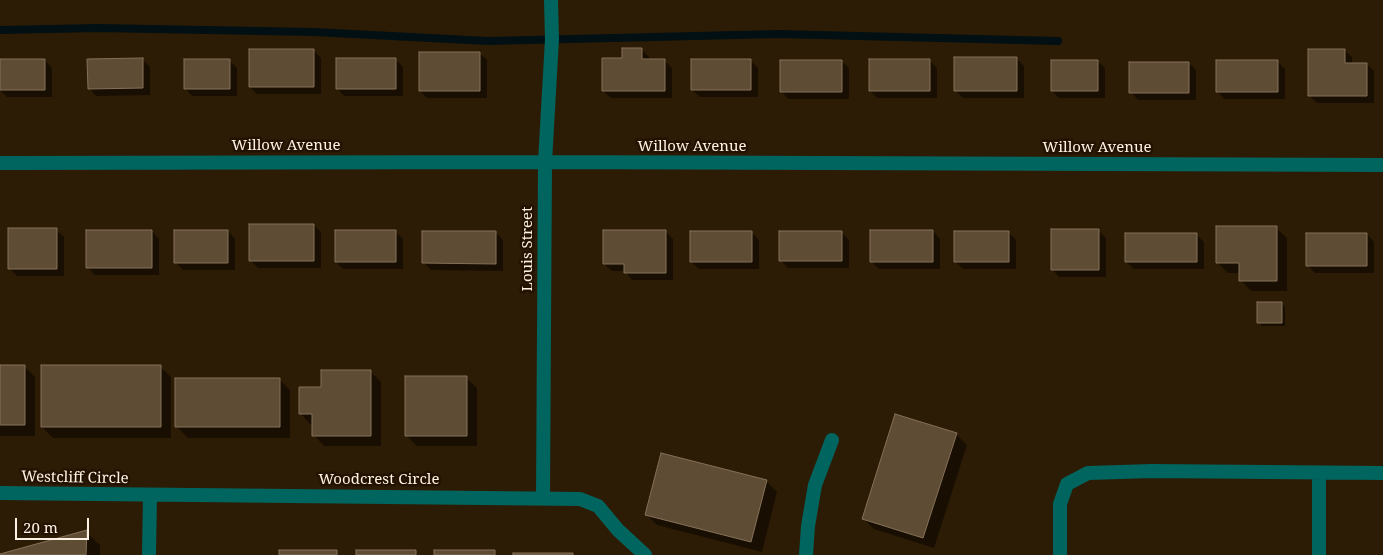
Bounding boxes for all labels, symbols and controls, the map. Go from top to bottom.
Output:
street label: Willow Avenue [232,137,340,155]
street label: Willow Avenue [638,138,746,156]
street label: Willow Avenue [1043,139,1151,157]
street label: Louis Street [519,207,537,291]
street label: Westcliff Circle [21,468,129,488]
street label: Woodcrest Circle [319,471,439,489]
scale bar [18,508,91,540]
text: 20 m [23,517,58,537]

